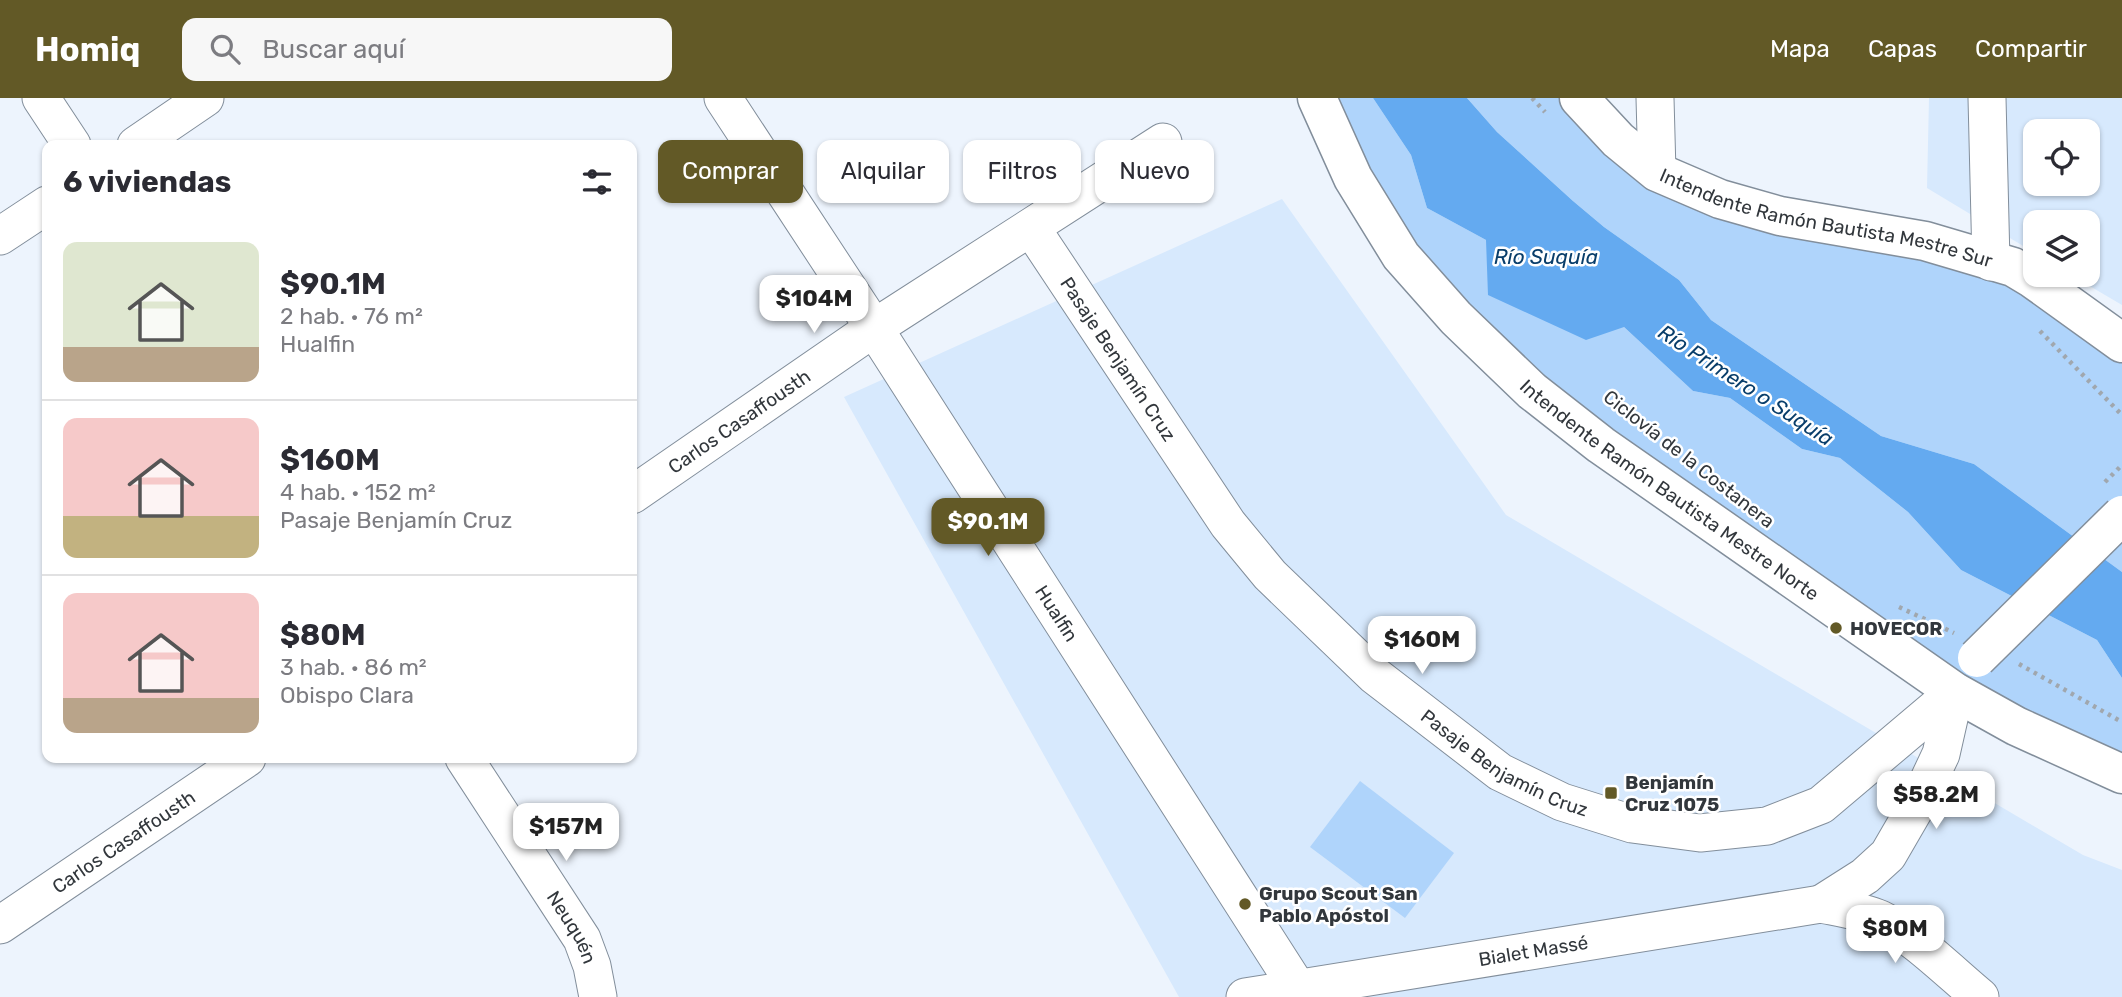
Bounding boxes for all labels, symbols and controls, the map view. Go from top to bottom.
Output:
search box [182,18,672,81]
text: Homiq [35,30,140,69]
icon: search [206,30,244,68]
text: Buscar aquí [262,34,405,65]
text: Mapa [1770,35,1830,63]
text: Capas [1868,35,1937,63]
text: Compartir [1975,35,2087,63]
map controls [2023,119,2100,287]
button: locate [2023,119,2100,196]
chip: Comprar [658,140,803,203]
chip: Alquilar [817,140,949,203]
chip: Filtros [963,140,1081,203]
chip: Nuevo [1095,140,1214,203]
icon: filters [578,163,616,201]
street label: Intendente Ramón Bautista Mestre Sur [1656,163,1996,272]
text: 6 viviendas [63,164,231,200]
button: layers [2023,210,2100,287]
water label: Río Suquía [1494,244,1598,269]
text: $90.1M [280,266,386,302]
icon: home [119,270,203,354]
street label: Pasaje Benjamín Cruz [1056,273,1181,445]
pin: $104M [765,275,863,335]
text: $104M [775,284,853,312]
text: 2 hab. · 76 m² [280,302,423,330]
water label: Río Primero o Suquía [1654,319,1838,451]
text: Hualfin [280,330,355,358]
street label: Carlos Casaffousth [664,364,814,478]
street label: Intendente Ramón Bautista Mestre Norte [1515,374,1823,605]
street label: Ciclovía de la Costanera [1599,385,1779,533]
text: $160M [280,442,380,478]
icon: home [119,446,203,530]
text: 4 hab. · 152 m² [280,478,436,506]
pin: $90.1M [931,498,1045,558]
text: Pasaje Benjamín Cruz [280,506,512,534]
text: $90.1M [947,507,1029,535]
street label: Hualfin [1031,581,1083,646]
pin: $160M [1373,616,1471,676]
text: $80M [280,617,366,653]
place label: HOVECOR [1850,617,1942,640]
marker: HOVECOR [1828,620,1844,636]
icon: home [119,621,203,705]
text: $160M [1384,625,1460,653]
text: 3 hab. · 86 m² [280,653,427,681]
text: Obispo Clara [280,681,414,709]
street label: Pasaje Benjamín Cruz [1417,704,1591,821]
place label: Benjamín Cruz 1075 [1625,771,1719,816]
pin: $58.2M [1879,772,1993,831]
text: $58.2M [1893,780,1979,808]
street label: Carlos Casaffousth [48,785,199,898]
marker: Benjamín Cruz 1075 [1603,785,1619,801]
pin: $157M [517,804,615,863]
text: $157M [529,812,603,840]
place label: Grupo Scout San Pablo Apóstol [1259,882,1418,927]
street label: Neuquén [542,886,601,966]
marker: Grupo Scout San Pablo Apóstol [1237,896,1253,912]
pin: $80M [1854,906,1936,965]
text: $80M [1862,914,1928,942]
street label: Bialet Massé [1477,930,1590,971]

